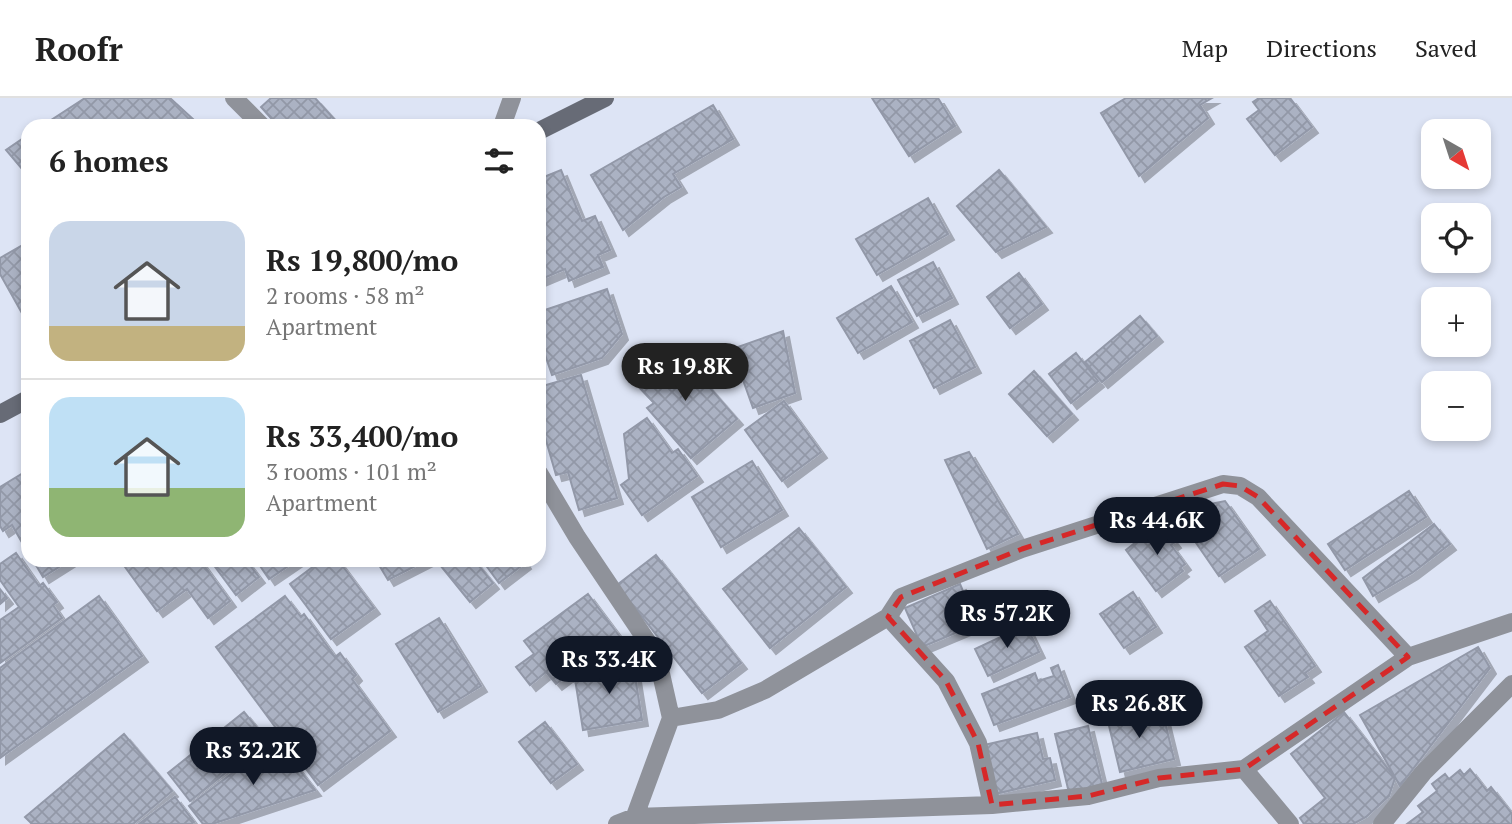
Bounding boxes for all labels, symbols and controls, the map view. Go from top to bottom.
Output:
text: Roofr [35,27,123,70]
text: Map [1182,32,1228,64]
text: Directions [1266,32,1377,64]
text: Saved [1415,32,1477,64]
north arrow [1421,119,1491,189]
map controls [1421,119,1491,441]
text: 6 homes [49,141,168,181]
icon: filters [480,142,518,180]
button: locate [1421,203,1491,273]
text: Rs 19,800/mo [266,240,458,280]
icon: home [105,249,189,333]
text: 2 rooms · 58 m² [266,280,425,311]
button: + [1421,287,1491,357]
text: Apartment [266,311,377,342]
pin: Rs 19.8K [613,344,757,403]
text: Rs 19.8K [638,350,732,381]
button: − [1421,371,1491,441]
text: Rs 33,400/mo [266,416,458,456]
icon: home [105,425,189,509]
text: 3 rooms · 101 m² [266,456,437,487]
text: Apartment [266,487,377,518]
pin: Rs 44.6K [1085,498,1229,557]
text: Rs 44.6K [1110,504,1204,535]
pin: Rs 57.2K [935,590,1079,650]
text: Rs 57.2K [960,597,1054,628]
pin: Rs 33.4K [537,636,681,696]
text: Rs 33.4K [562,643,656,674]
pin: Rs 26.8K [1067,680,1211,740]
text: Rs 26.8K [1092,687,1186,718]
pin: Rs 32.2K [181,728,325,787]
text: Rs 32.2K [206,734,300,765]

